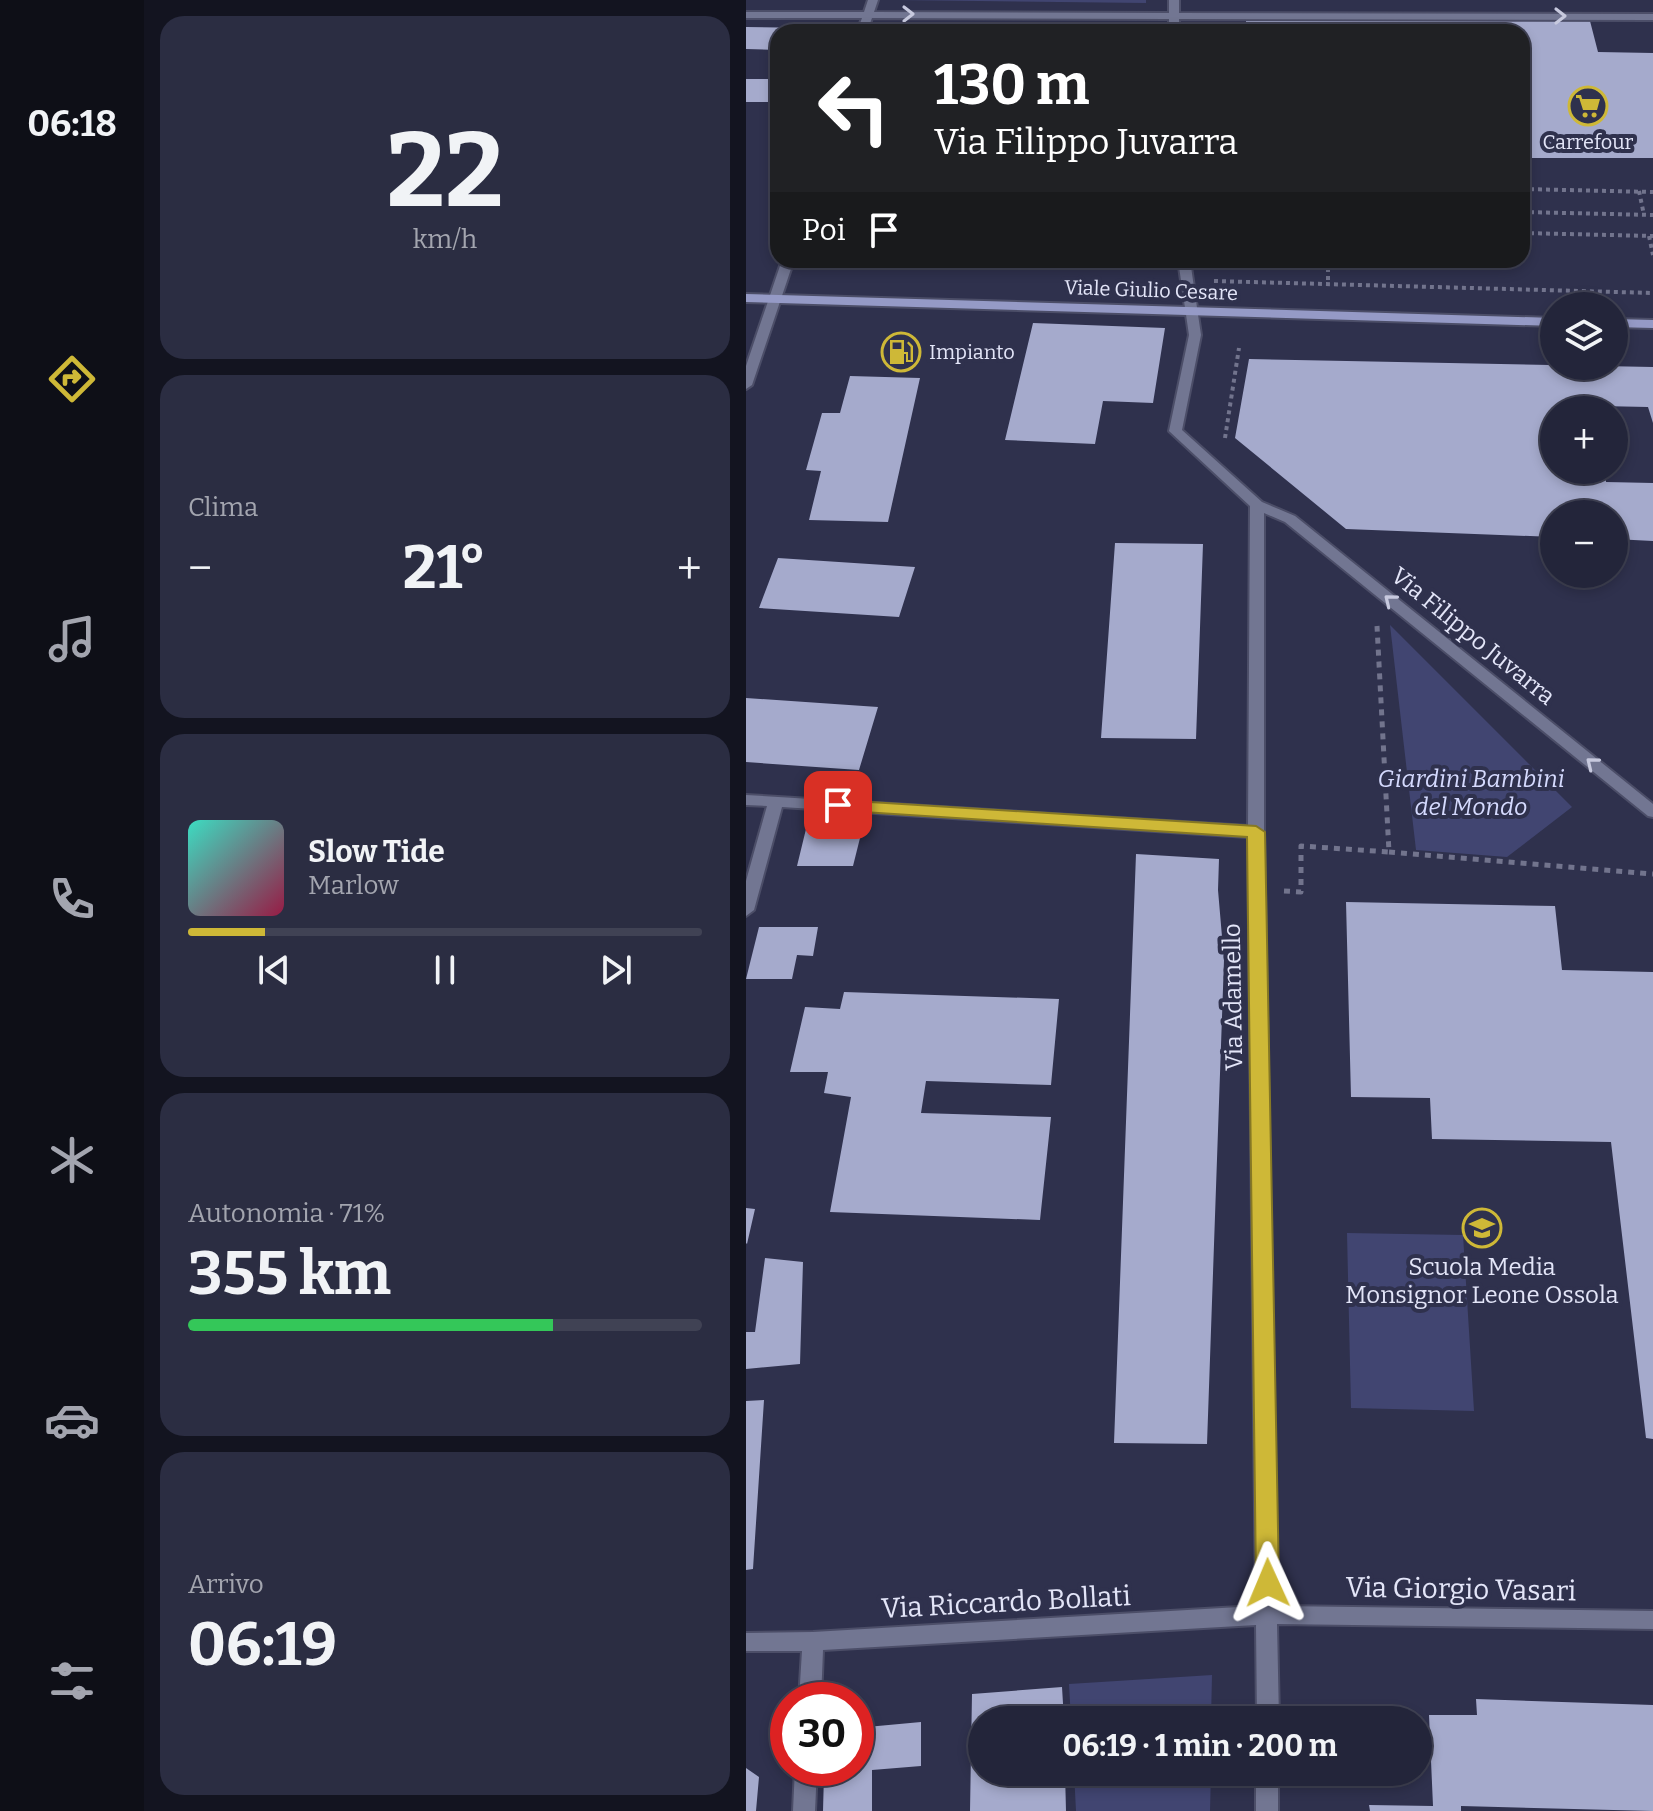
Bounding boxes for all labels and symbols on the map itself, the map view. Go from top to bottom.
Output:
one-way arrow [902,5,915,23]
one-way arrow [1554,7,1567,25]
supermarket icon: Carrefour [1567,85,1609,127]
place label: Carrefour [1543,130,1634,154]
street label: Viale Giulio Cesare [1064,275,1238,305]
fuel station icon: Impianto [880,331,922,373]
place label: Impianto [929,340,1015,364]
street label: Via Filippo Juvarra [1385,561,1561,711]
one-way arrow [1385,595,1399,610]
one-way arrow [1587,758,1601,773]
park label: Giardini Bambini del Mondo [1377,765,1565,821]
pin [804,771,872,839]
street label: Via Adamello [1218,923,1248,1071]
school or university icon: Scuola Media Monsignor Leone Ossola [1461,1207,1503,1249]
place label: Scuola Media Monsignor Leone Ossola [1345,1253,1619,1309]
position arrow [1226,1541,1310,1625]
street label: Via Giorgio Vasari [1345,1570,1577,1608]
street label: Via Riccardo Bollati [880,1579,1132,1625]
speed limit sign: 30 [770,1682,874,1786]

